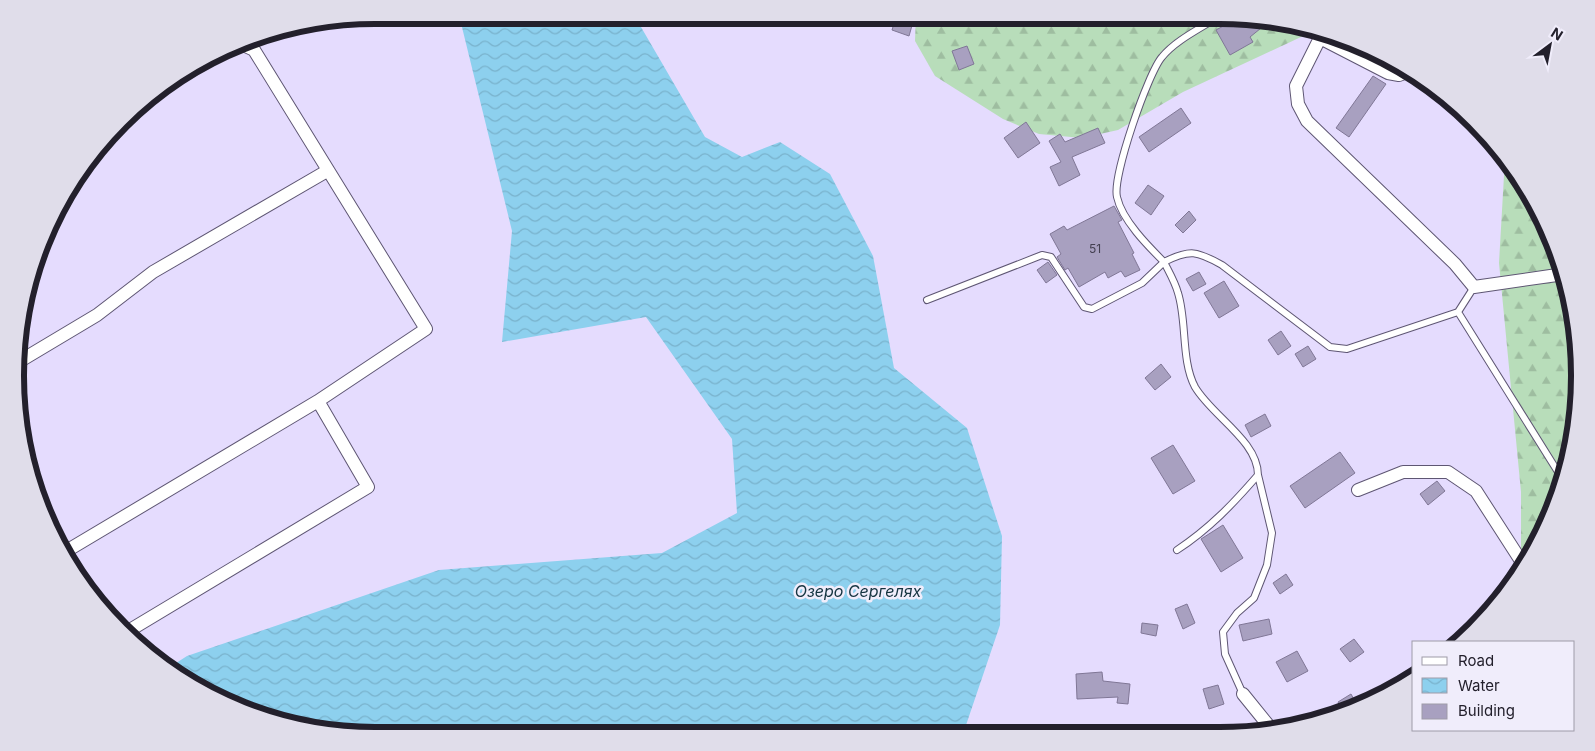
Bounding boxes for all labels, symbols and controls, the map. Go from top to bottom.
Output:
north arrow [1525,20,1575,70]
text: N [1548,24,1566,44]
house number: 51 [1089,241,1101,256]
water label: Озеро Сергелях [795,581,922,601]
legend [1412,641,1575,731]
text: Road [1458,651,1494,670]
text: Water [1458,676,1500,695]
text: Building [1458,701,1515,720]

